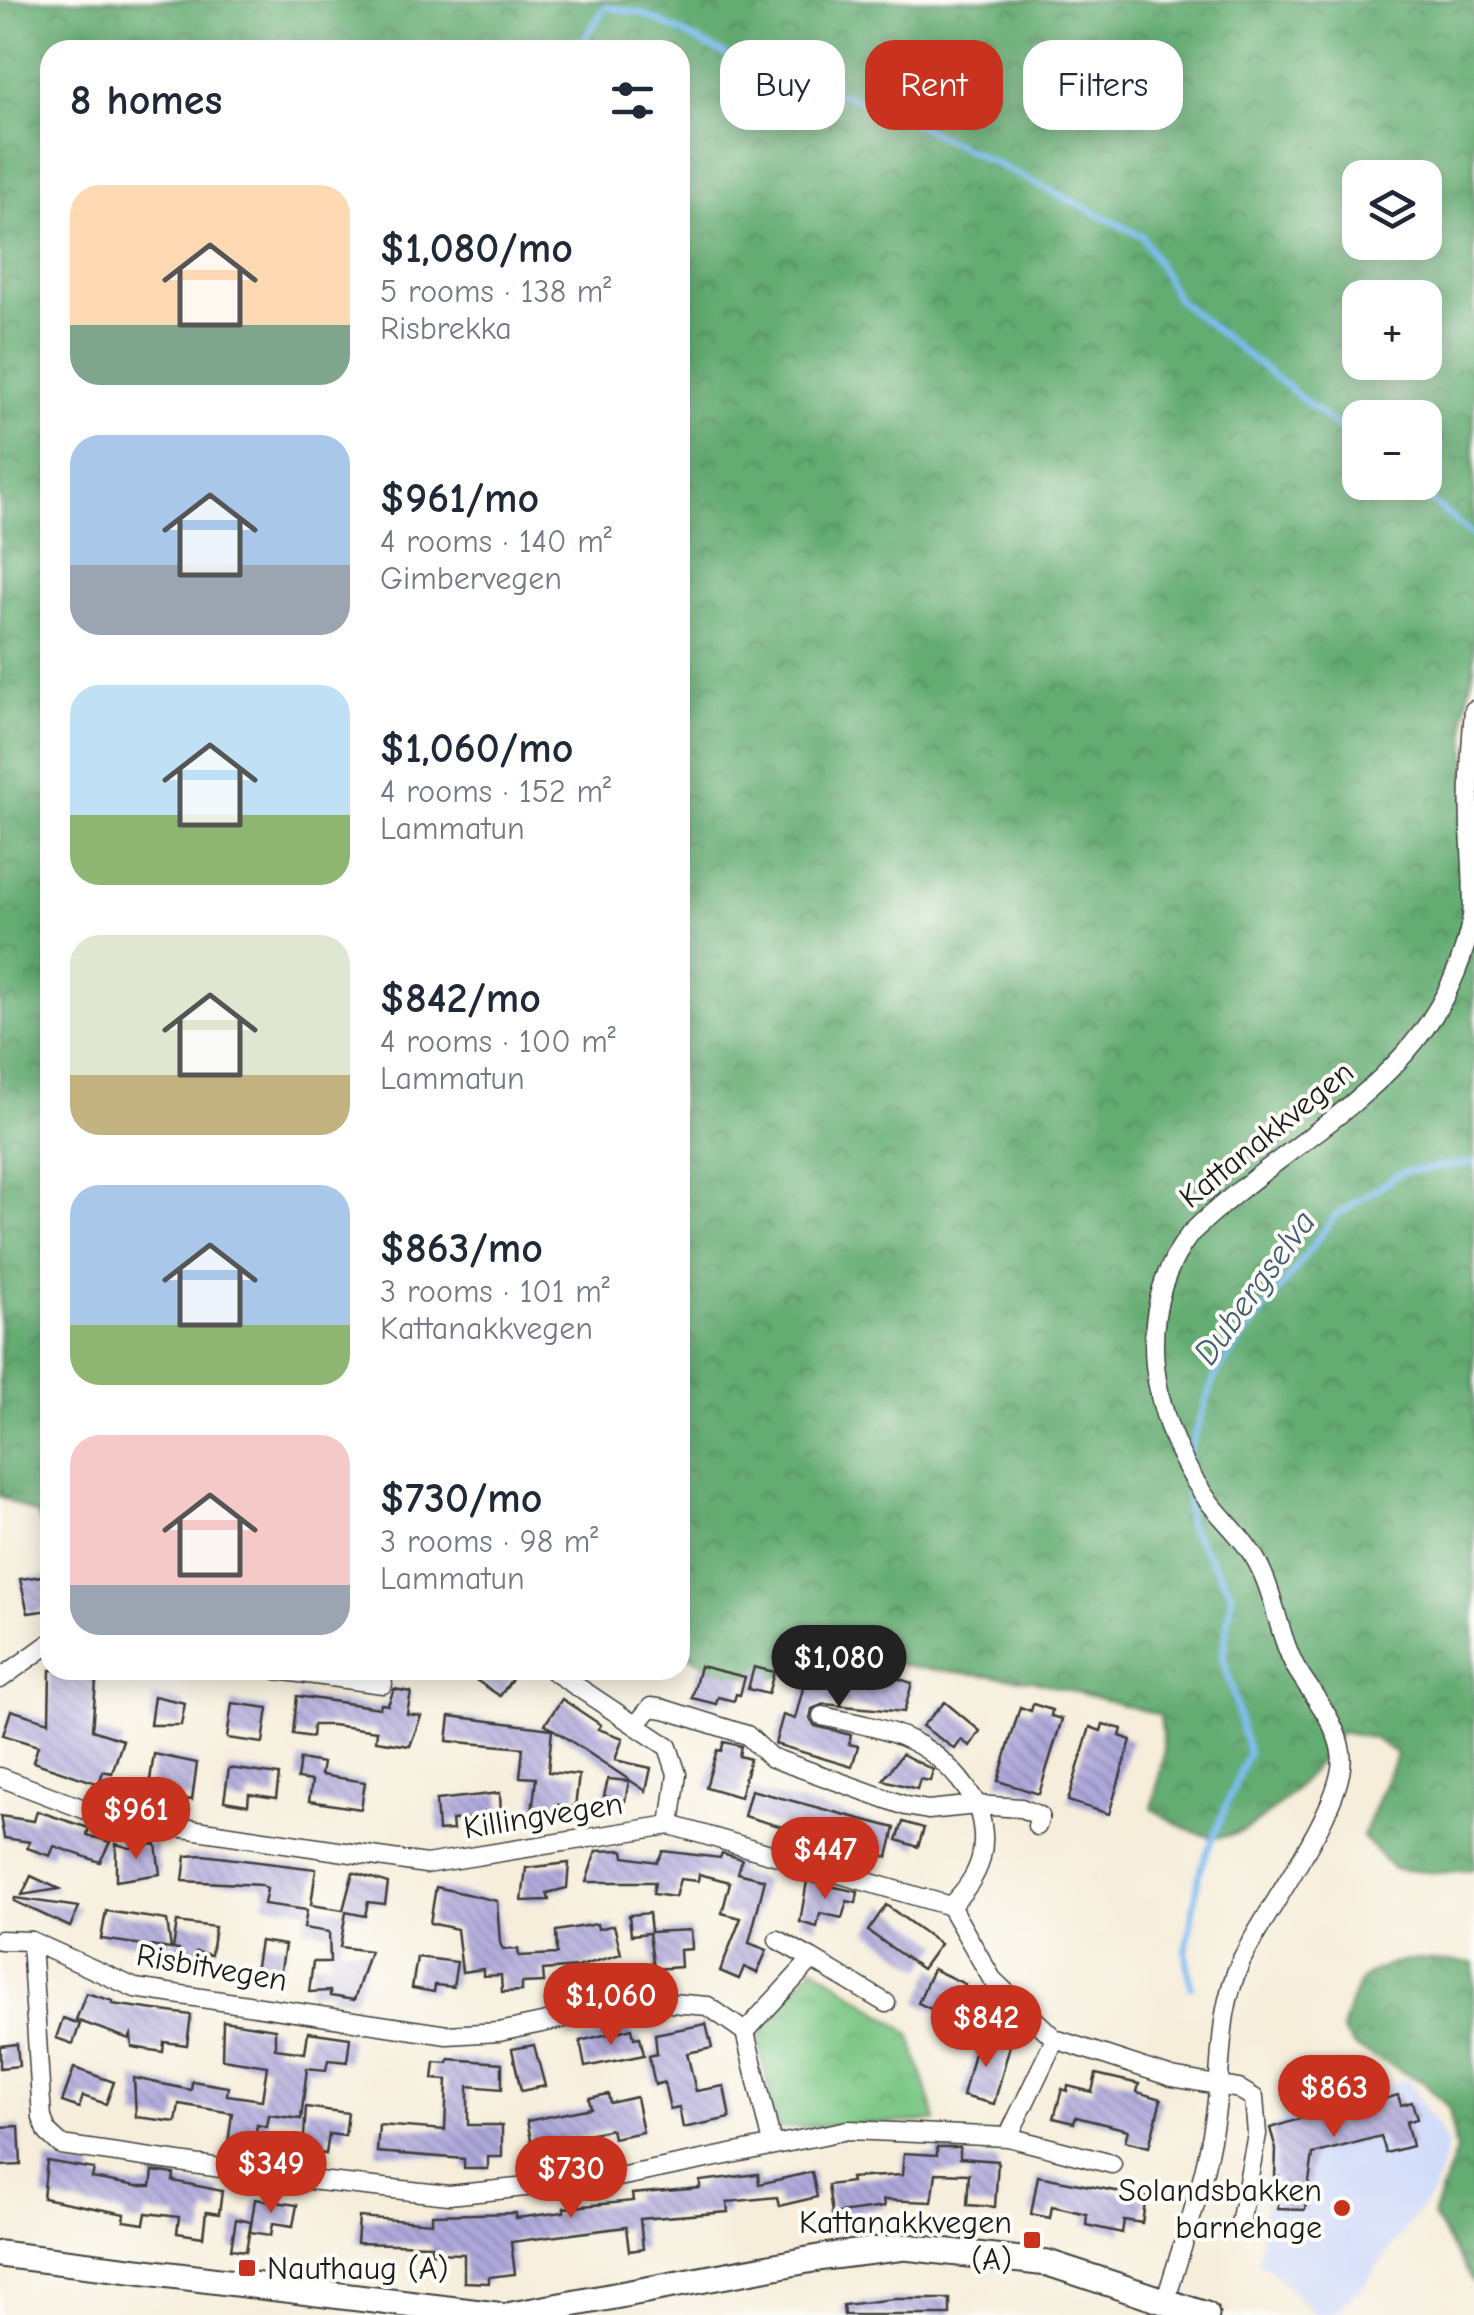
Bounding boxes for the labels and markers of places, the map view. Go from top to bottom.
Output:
pin: $1,080 [758,1625,920,1710]
pin: $961 [77,1777,195,1862]
pin: $447 [766,1817,884,1902]
pin: $1,060 [530,1963,692,2048]
pin: $842 [927,1985,1045,2070]
pin: $863 [1275,2055,1393,2140]
pin: $349 [212,2131,330,2216]
pin: $730 [512,2136,630,2221]
place label: Solandsbakken barnehage [1118,2172,1322,2246]
marker: Solandsbakken barnehage [1331,2197,1353,2219]
place label: Kattanakkvegen (A) [799,2204,1012,2278]
marker: Kattanakkvegen (A) [1021,2229,1043,2251]
place label: Nauthaug (A) [267,2250,448,2287]
marker: Nauthaug (A) [236,2257,258,2279]

